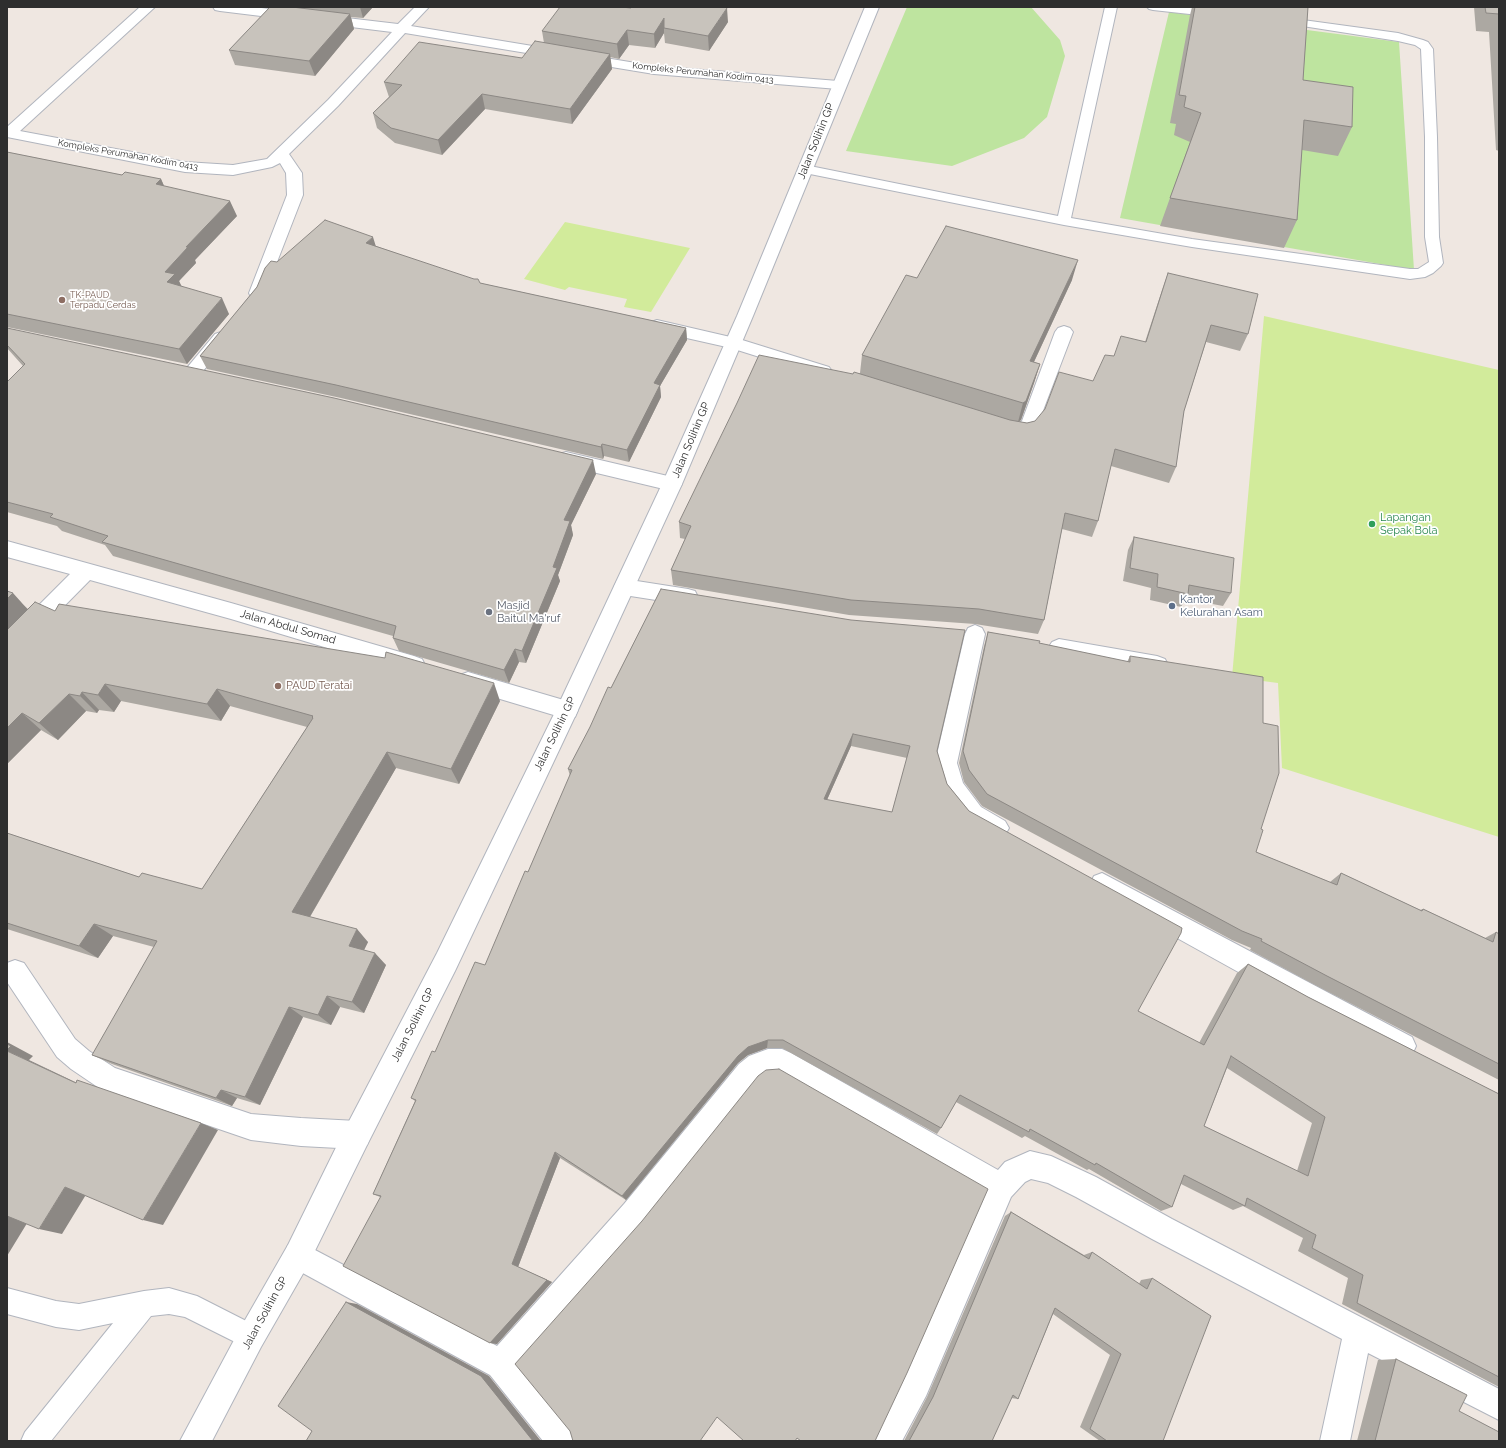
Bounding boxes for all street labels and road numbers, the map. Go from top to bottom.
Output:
street label: Kompleks Perumahan Kodim 0413 [632,60,774,86]
street label: Jalan Solihin GP [795,101,837,181]
street label: Kompleks Perumahan Kodim 0413 [57,137,199,173]
street label: Jalan Solihin GP [669,400,713,480]
street label: Jalan Abdul Somad [239,607,337,647]
street label: Jalan Solihin GP [531,695,579,773]
street label: Jalan Solihin GP [389,986,437,1064]
street label: Jalan Solihin GP [240,1274,290,1352]

